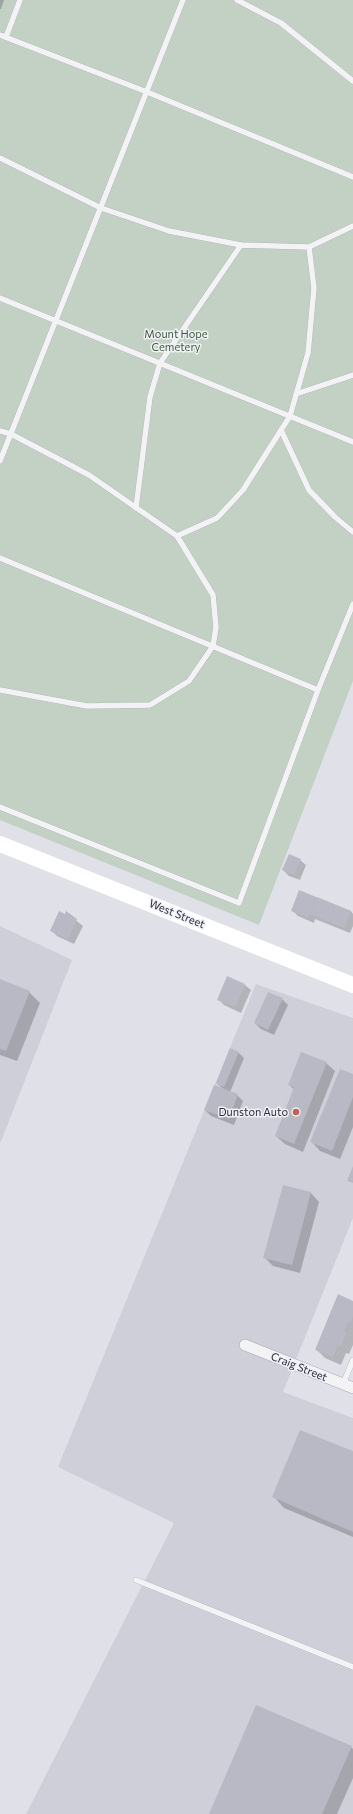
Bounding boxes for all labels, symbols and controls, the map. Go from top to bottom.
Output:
park label: Mount Hope Cemetery [144,327,208,353]
street label: West Street [147,897,207,931]
place label: Dunston Auto [218,1105,288,1119]
marker: Dunston Auto [291,1107,301,1117]
street label: Craig Street [269,1350,329,1384]

